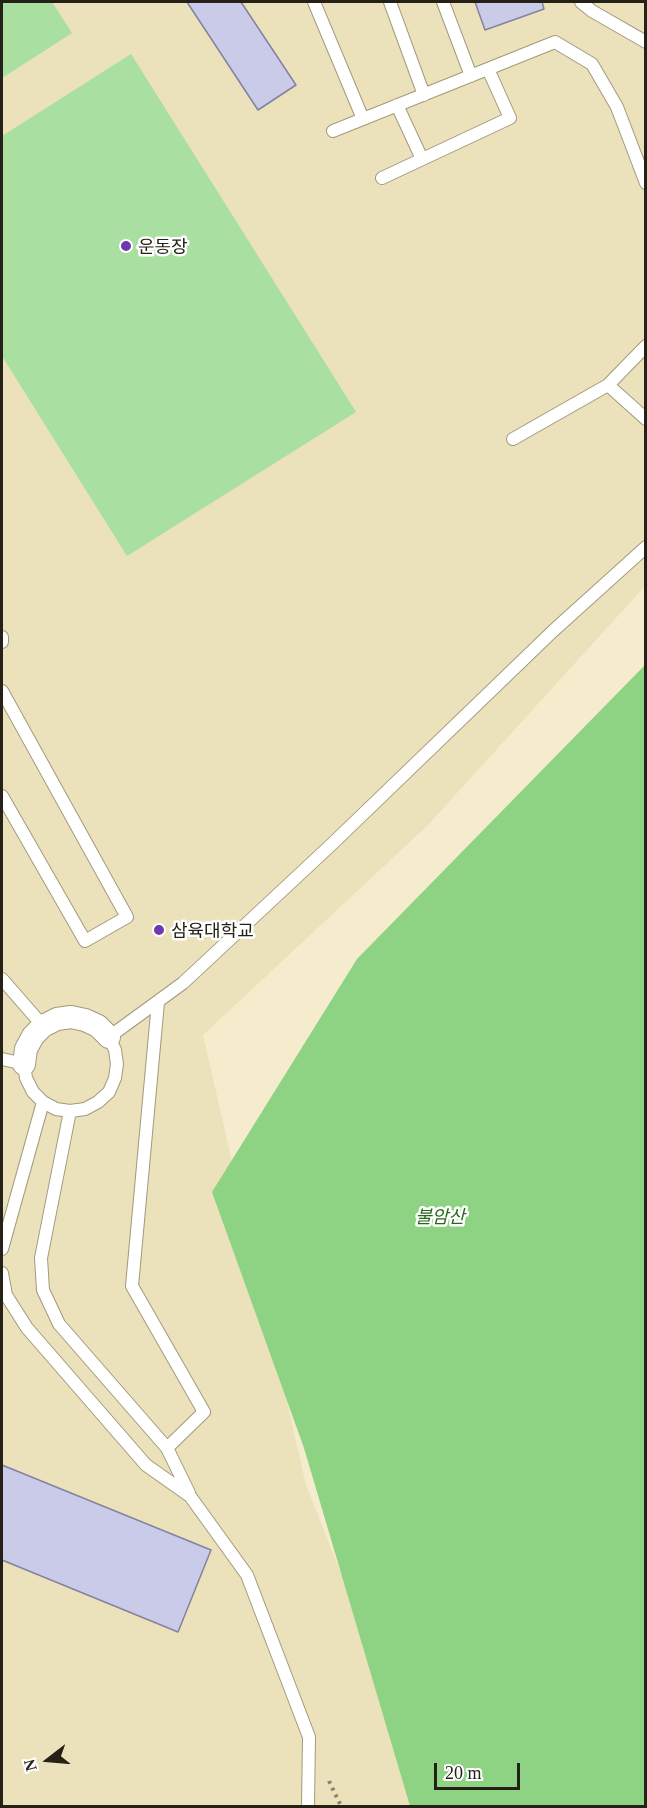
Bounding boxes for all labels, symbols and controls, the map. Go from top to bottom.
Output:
place label: 운동장 [138,235,188,257]
marker: 운동장 [119,239,133,253]
place label: 삼육대학교 [171,919,254,941]
marker: 삼육대학교 [152,923,166,937]
park label: 불암산 [415,1205,465,1227]
north arrow [18,1730,78,1790]
scale bar [437,1751,522,1789]
text: N [20,1757,40,1773]
text: 20 m [445,1763,482,1783]

